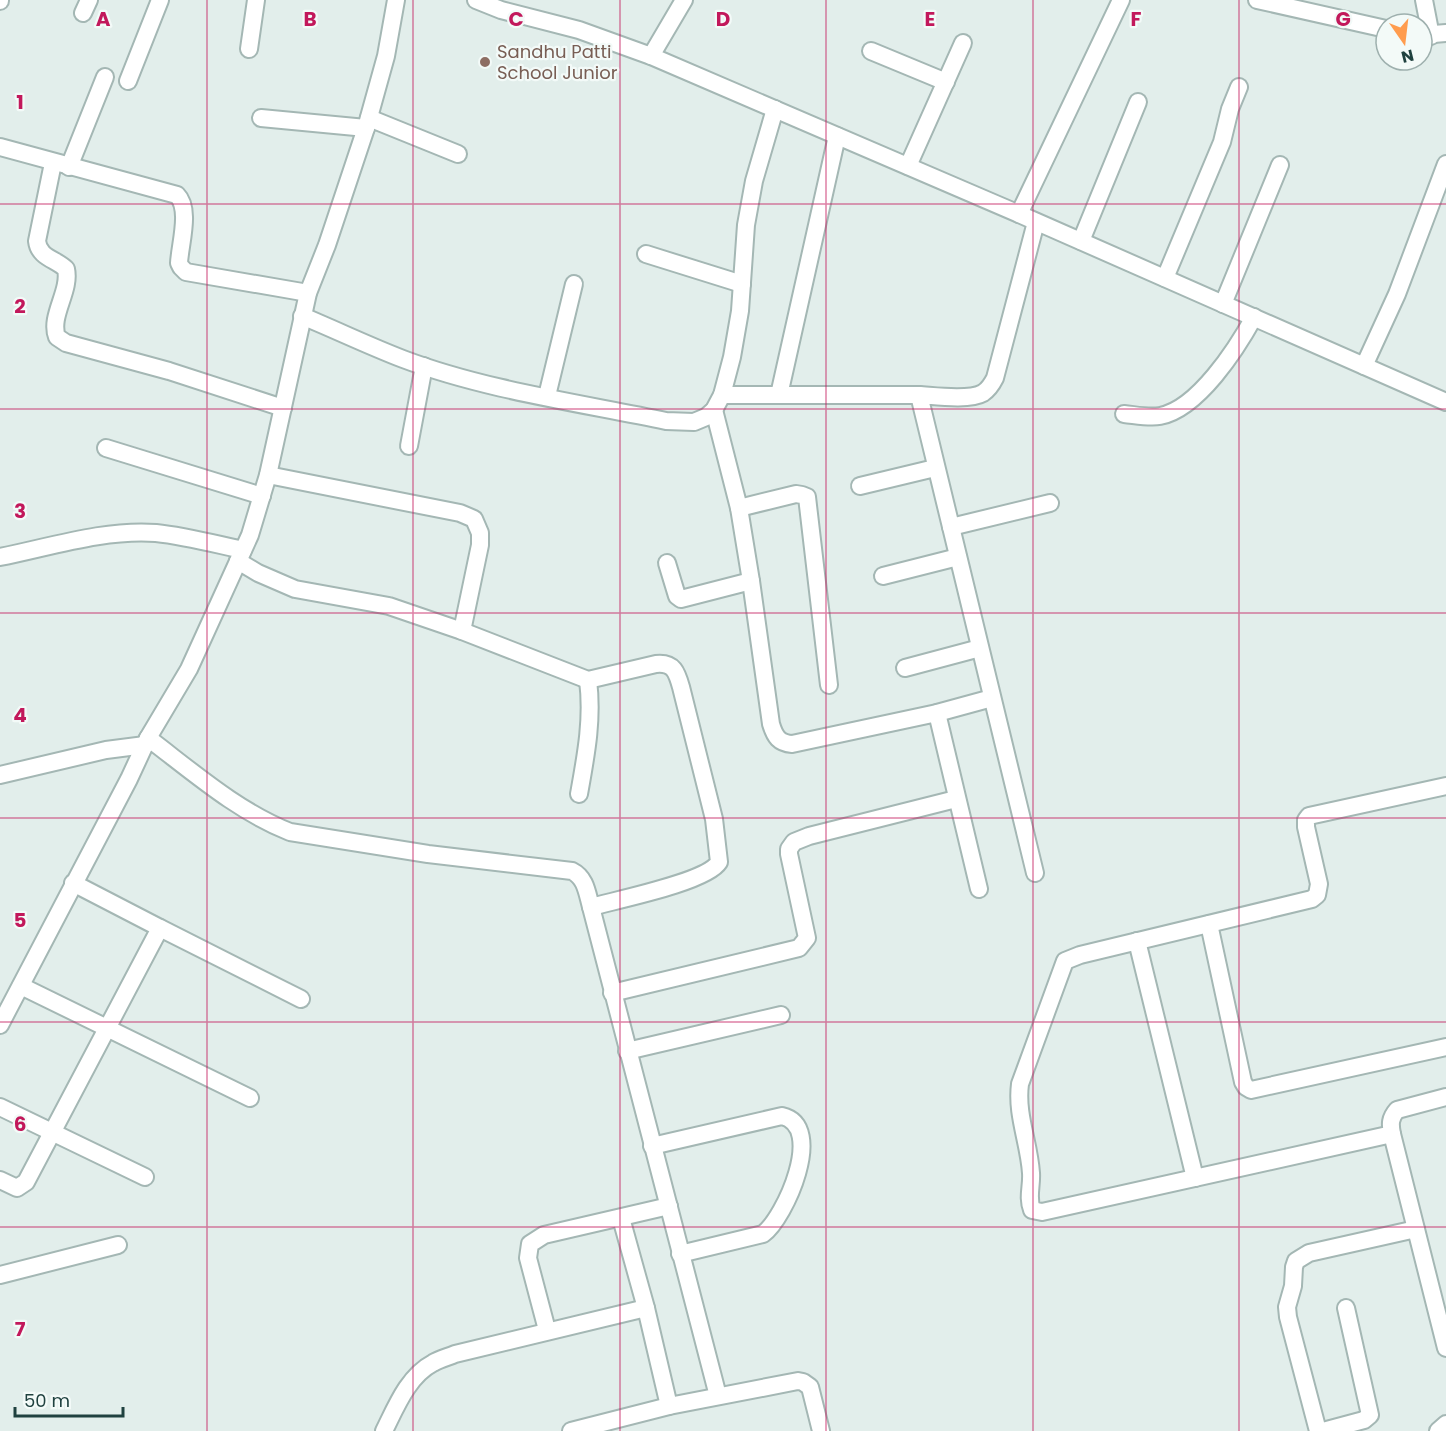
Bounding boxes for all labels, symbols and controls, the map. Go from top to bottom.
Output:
text: A [96,5,111,33]
text: B [303,5,317,33]
text: C [508,5,524,33]
text: D [716,5,730,33]
text: E [925,5,935,33]
text: F [1131,5,1142,33]
text: G [1335,5,1351,33]
north arrow [1374,12,1434,72]
place label: Sandhu Patti School Junior [497,39,618,85]
text: N [1399,43,1416,69]
marker: Sandhu Patti School Junior [478,55,492,69]
text: 1 [16,88,24,116]
text: 2 [14,292,26,320]
text: 3 [14,497,26,525]
text: 4 [13,701,27,729]
text: 5 [14,906,27,934]
text: 6 [14,1110,26,1138]
text: 7 [15,1315,26,1343]
scale bar [15,1380,123,1418]
text: 50 m [24,1388,70,1413]

